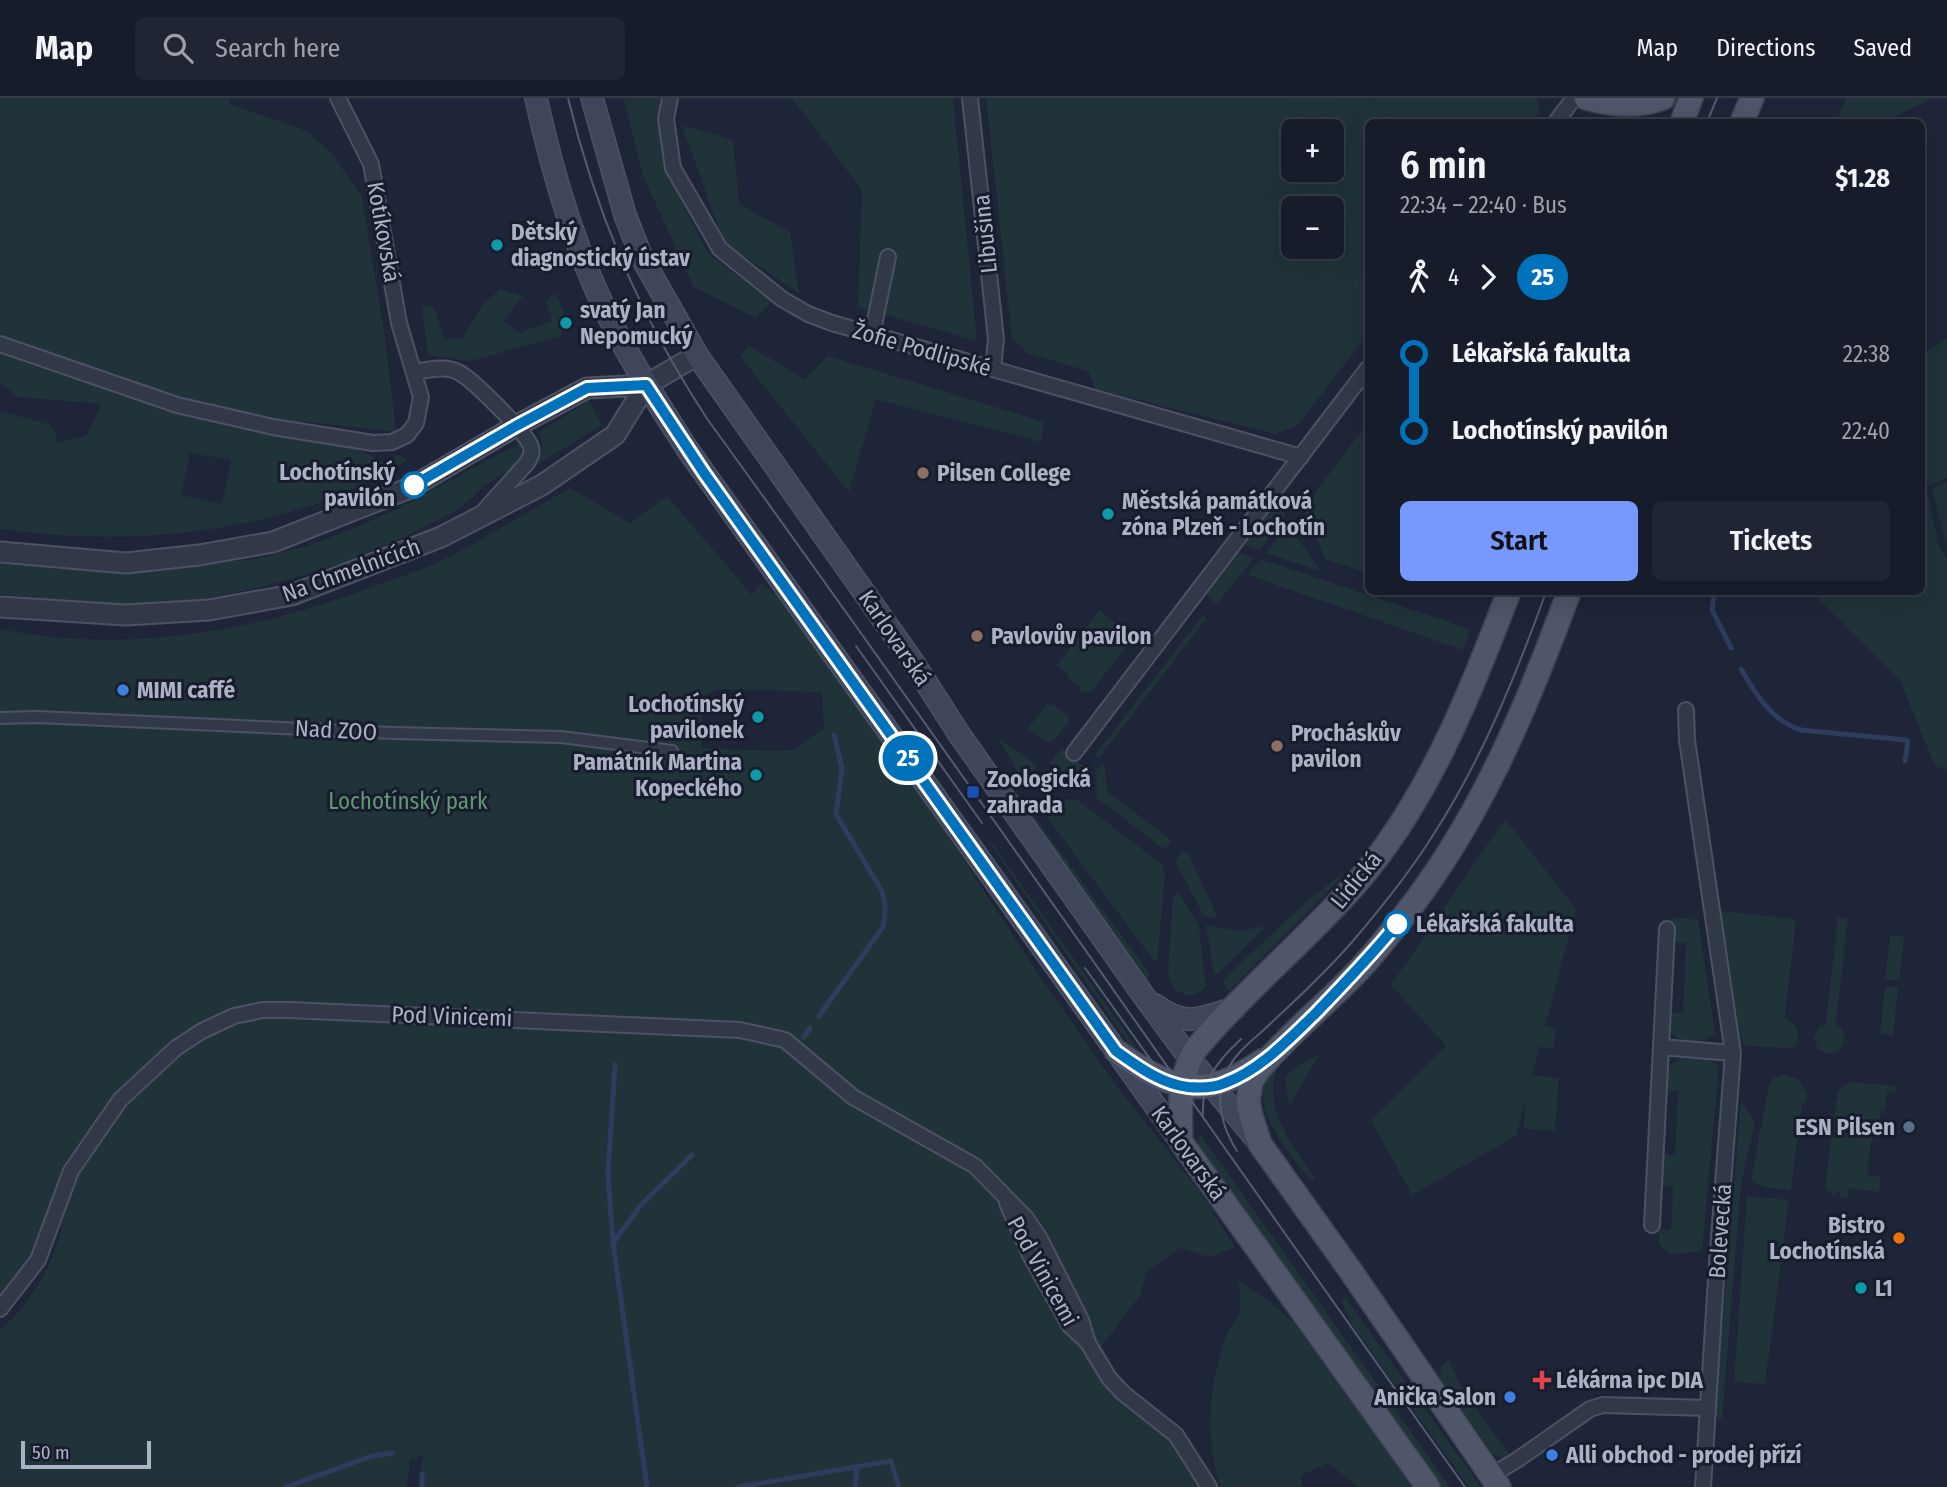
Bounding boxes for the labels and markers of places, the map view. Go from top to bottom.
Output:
place label: Dětský diagnostický ústav [511,218,690,272]
marker: Dětský diagnostický ústav [489,237,505,253]
place label: svatý Jan Nepomucký [580,296,693,350]
marker: svatý Jan Nepomucký [558,315,574,331]
place label: Lochotínský pavilón [279,458,396,512]
place label: Pilsen College [937,459,1071,487]
marker: Pilsen College [915,465,931,481]
marker: Lochotínský pavilón [401,472,427,498]
place label: Městská památková zóna Plzeň - Lochotín [1122,487,1325,541]
marker: Městská památková zóna Plzeň - Lochotín [1100,506,1116,522]
place label: Pavlovův pavilon [991,622,1152,650]
marker: Pavlovův pavilon [969,628,985,644]
place label: MIMI caffé [137,676,235,704]
marker: MIMI caffé [115,682,131,698]
place label: Lochotínský pavilonek [628,690,745,744]
marker: Lochotínský pavilonek [750,709,766,725]
place label: Procháskův pavilon [1291,719,1401,773]
marker: Procháskův pavilon [1269,738,1285,754]
place label: Památník Martina Kopeckého [573,748,742,802]
place label: Zoologická zahrada [987,765,1091,819]
marker: Památník Martina Kopeckého [748,767,764,783]
marker: Zoologická zahrada [965,784,981,800]
place label: Lékařská fakulta [1416,910,1574,938]
marker: Lékařská fakulta [1384,911,1410,937]
place label: ESN Pilsen [1795,1113,1895,1141]
marker: ESN Pilsen [1901,1119,1917,1135]
place label: Bistro Lochotínská [1769,1211,1885,1265]
marker: Bistro Lochotínská [1891,1230,1907,1246]
place label: L1 [1875,1274,1893,1302]
marker: L1 [1853,1280,1869,1296]
place label: Lékárna ipc DIA [1556,1366,1704,1394]
marker: Lékárna ipc DIA [1534,1372,1550,1388]
place label: Anička Salon [1373,1383,1496,1411]
marker: Anička Salon [1502,1389,1518,1405]
place label: Alli obchod - prodej přízí [1565,1441,1802,1469]
marker: Alli obchod - prodej přízí [1544,1447,1560,1463]

